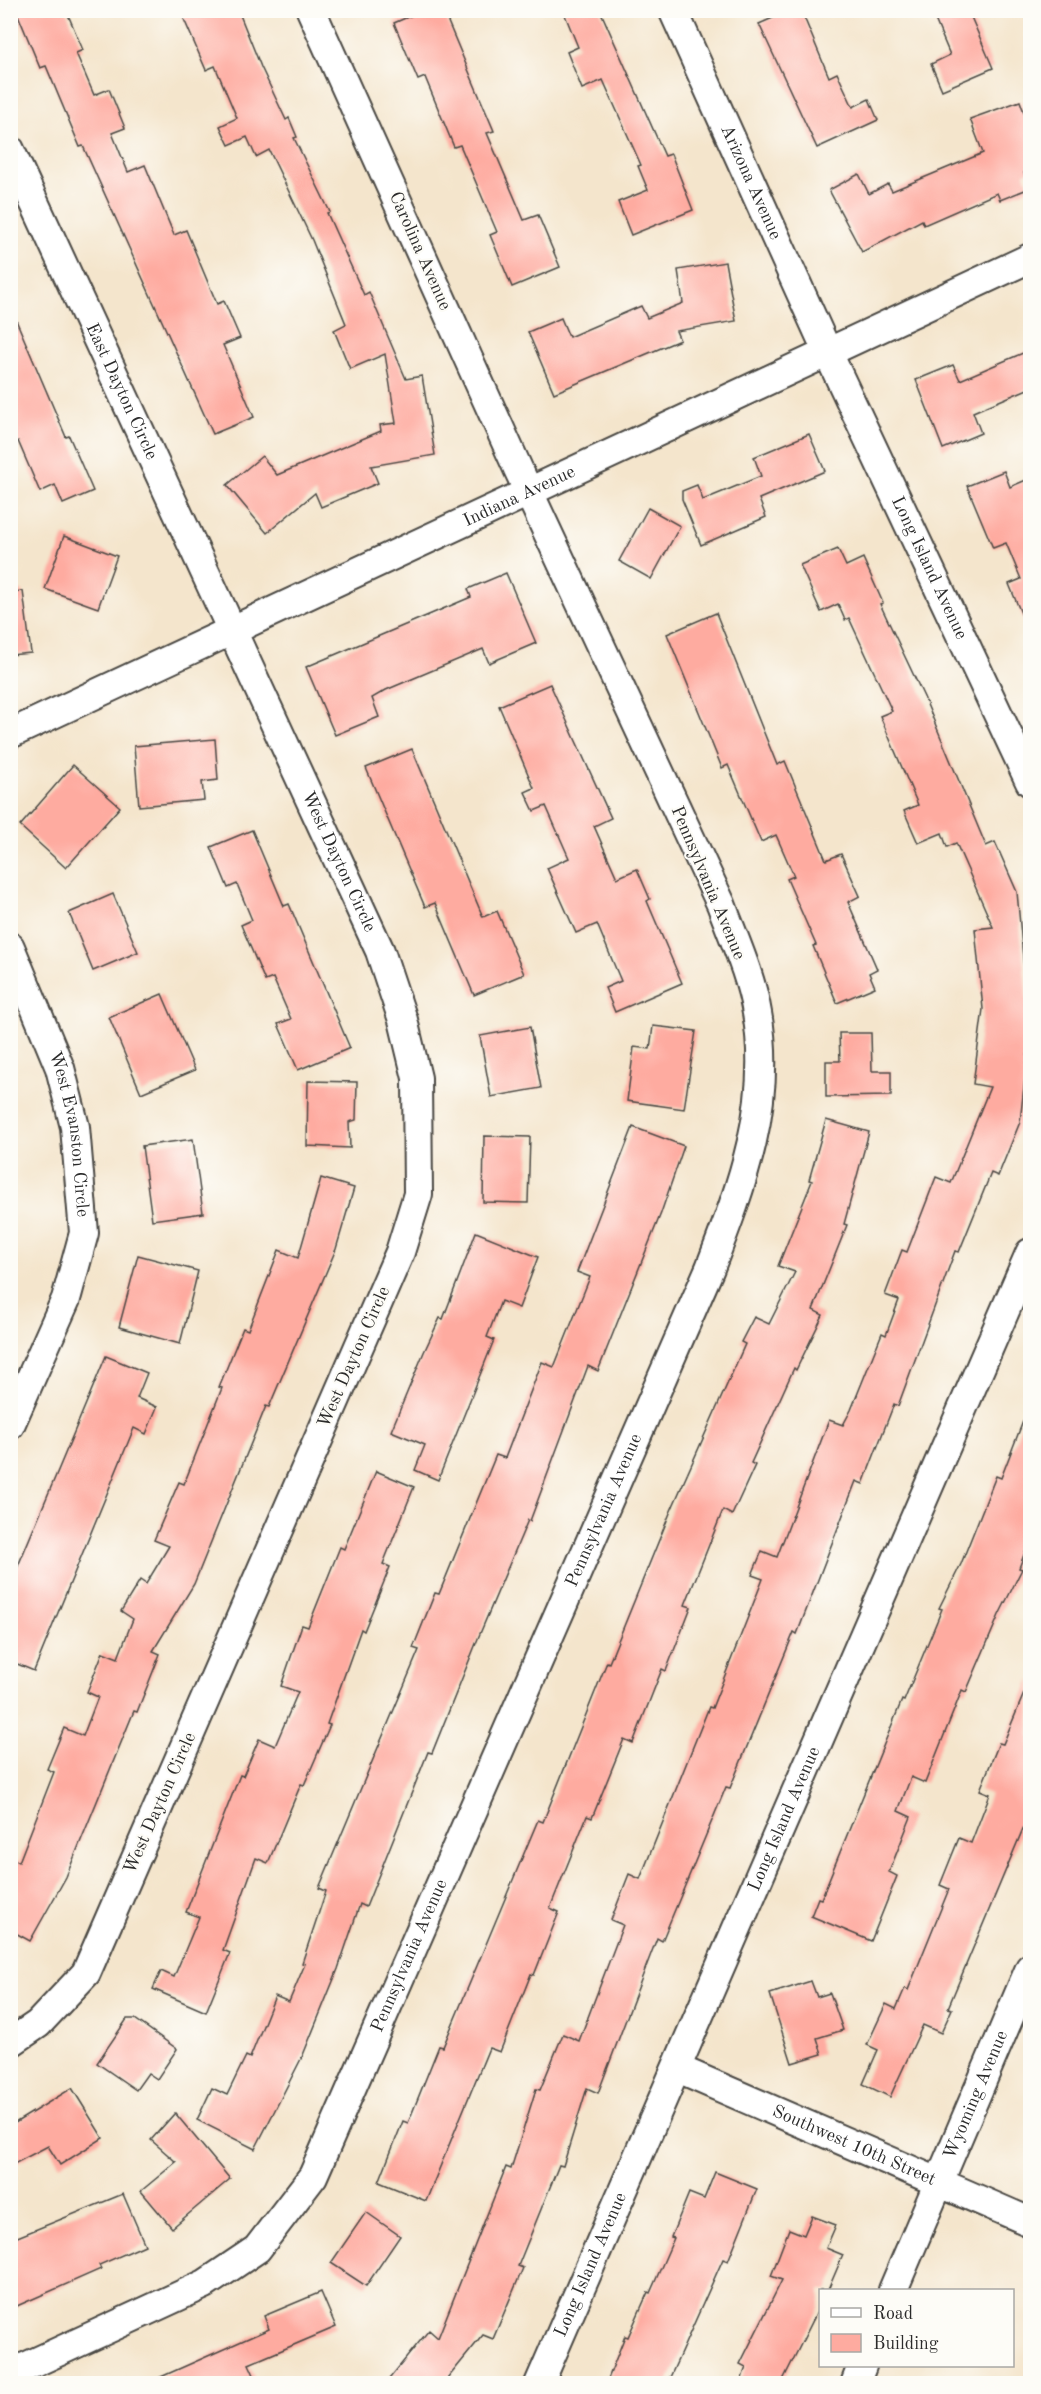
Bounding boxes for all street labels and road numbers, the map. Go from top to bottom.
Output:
street label: Arizona Avenue [717,122,785,242]
street label: Carolina Avenue [386,189,454,313]
street label: East Dayton Circle [82,320,161,462]
street label: Indiana Avenue [461,463,578,530]
street label: Long Island Avenue [888,494,971,642]
street label: West Dayton Circle [299,789,379,935]
street label: Pennsylvania Avenue [668,804,748,962]
street label: West Evanston Circle [45,1049,92,1218]
street label: West Dayton Circle [315,1284,393,1430]
street label: Pennsylvania Avenue [563,1431,645,1589]
street label: West Dayton Circle [121,1730,199,1876]
street label: Long Island Avenue [745,1744,824,1894]
street label: Pennsylvania Avenue [368,1876,451,2035]
street label: Wyoming Avenue [941,2028,1011,2162]
street label: Southwest 10th Street [770,2102,938,2189]
street label: Long Island Avenue [552,2190,630,2340]

